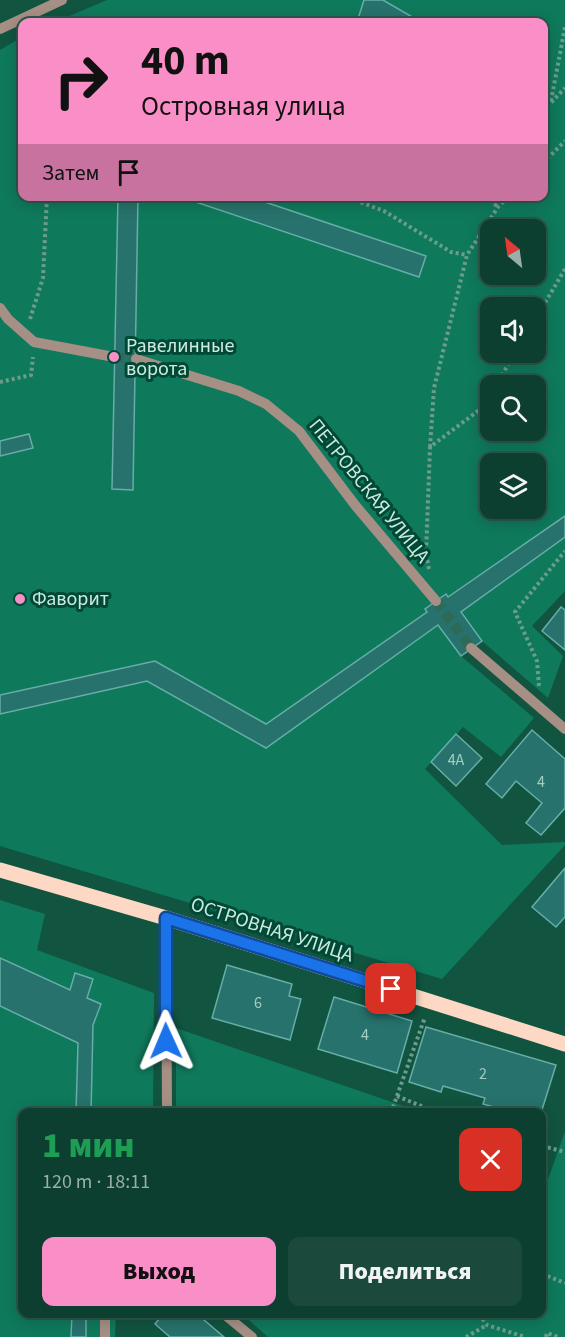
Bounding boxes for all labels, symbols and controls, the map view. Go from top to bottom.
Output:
text: 40 m [141,31,230,91]
icon: right [42,42,120,120]
text: Островная улица [141,87,346,126]
icon: arrive [112,156,145,189]
text: Затем [42,157,100,189]
north arrow [480,219,546,285]
map controls [480,219,546,519]
button: sound [480,297,546,363]
place label: Равелинные ворота [126,332,235,383]
marker: Равелинные ворота [107,350,121,364]
button: search [480,375,546,441]
street label: ПЕТРОВСКАЯ УЛИЦА [302,413,436,569]
button: layers [480,453,546,519]
place label: Фаворит [32,585,109,613]
marker: Фаворит [13,592,27,606]
house number: 4А [448,749,465,771]
house number: 4 [537,771,545,793]
street label: ОСТРОВНАЯ УЛИЦА [187,890,357,970]
pin [365,963,416,1014]
icon: arrive [374,972,407,1005]
house number: 6 [254,992,262,1014]
position arrow [134,1009,198,1073]
house number: 4 [361,1024,369,1046]
house number: 2 [479,1063,487,1085]
text: 1 мин [42,1120,135,1171]
button: close [459,1128,522,1191]
text: 120 m · 18:11 [42,1168,150,1196]
button: Выход [42,1237,276,1306]
button: Поделиться [288,1237,522,1306]

